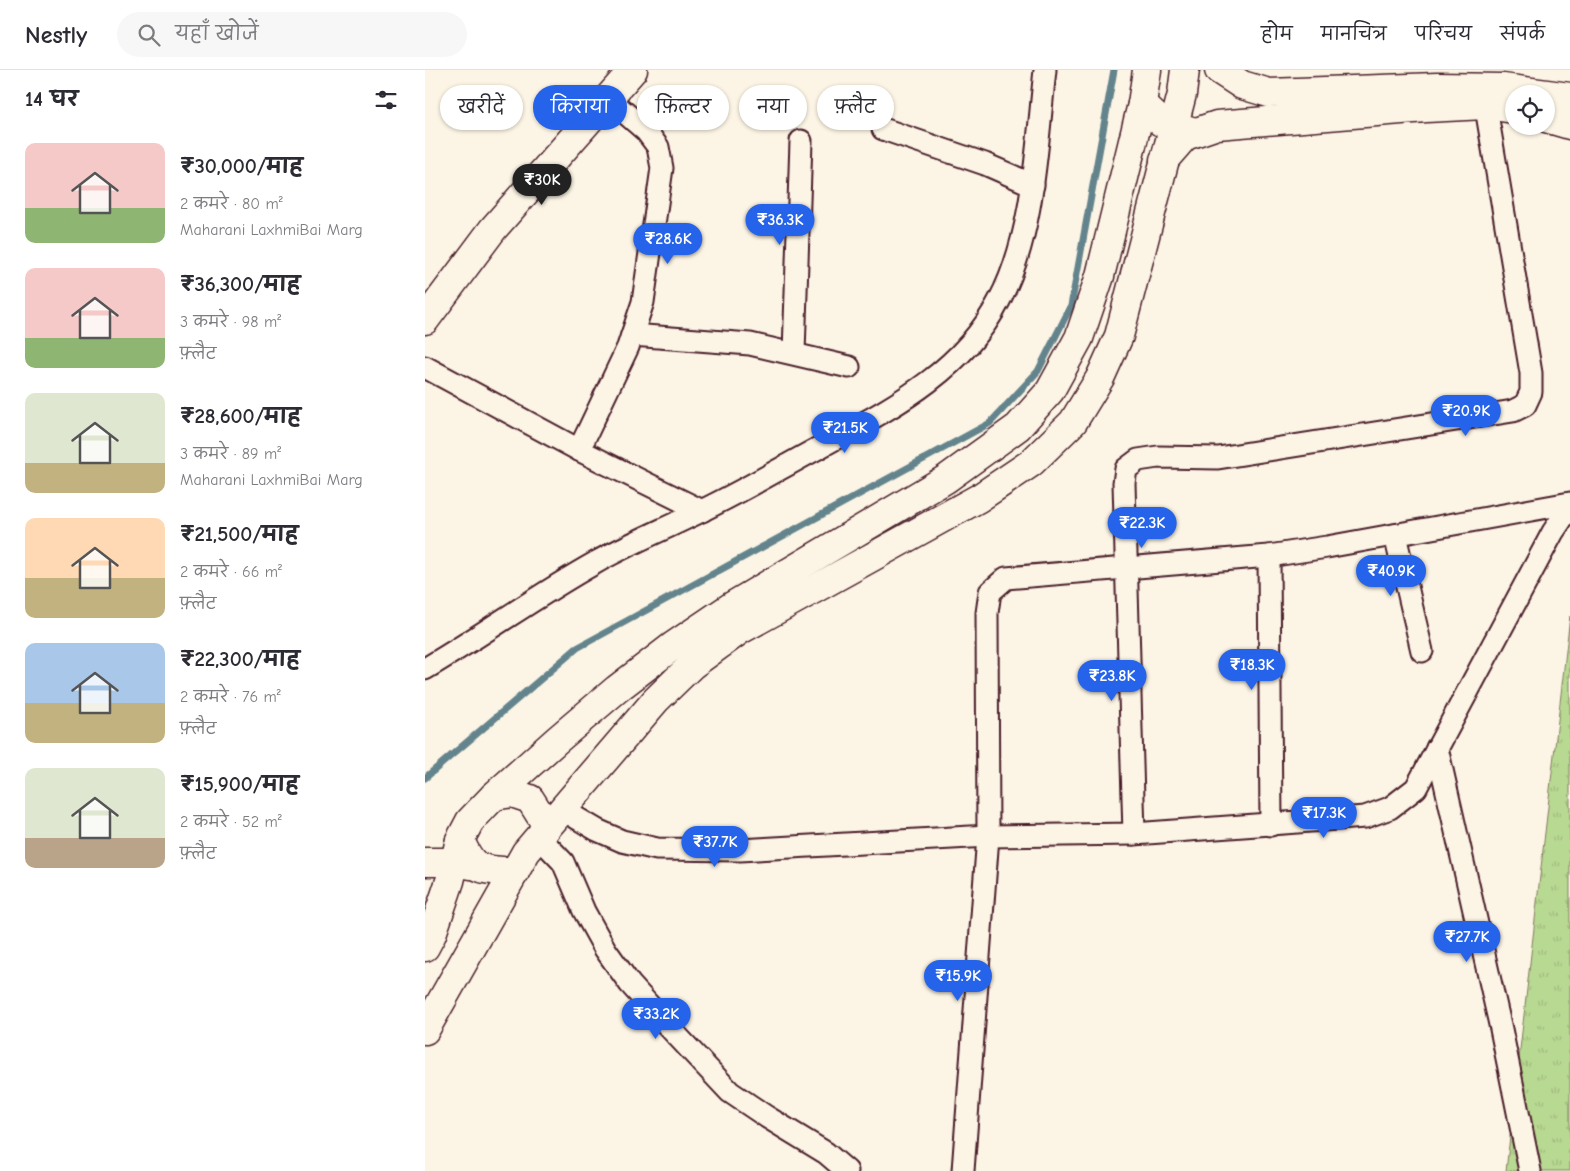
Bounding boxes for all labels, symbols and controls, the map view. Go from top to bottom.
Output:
search box [117,12,467,57]
text: Nestly [25,21,87,49]
icon: search [135,21,163,49]
text: यहाँ खोजें [175,23,258,45]
text: होम [1261,24,1293,45]
text: मानचित्र [1321,24,1387,45]
text: परिचय [1415,24,1472,45]
text: संपर्क [1500,24,1545,45]
chip: खरीदें [440,85,523,130]
chip: किराया [533,85,627,130]
chip: फ़िल्टर [637,85,729,130]
chip: नया [739,85,807,130]
chip: फ़्लैट [817,85,894,130]
map controls [1505,85,1555,135]
button: locate [1505,85,1555,135]
icon: filters [372,86,400,114]
text: 14 घर [25,87,78,111]
text: ₹30,000/माह [180,154,303,178]
icon: home [65,163,125,223]
pin: ₹30K [512,164,572,206]
text: ₹30K [523,171,561,189]
text: 2 कमरे · 80 m² [180,195,283,213]
pin: ₹36.3K [739,204,821,246]
text: ₹36.3K [756,211,804,229]
text: Maharani LaxhmiBai Marg [180,221,363,239]
pin: ₹28.6K [627,222,709,265]
text: ₹28.6K [644,230,692,248]
text: ₹36,300/माह [180,272,300,296]
icon: home [65,288,125,348]
text: 3 कमरे · 98 m² [180,313,281,331]
text: फ़्लैट [180,345,216,363]
pin: ₹20.9K [1425,394,1507,437]
text: ₹20.9K [1442,402,1490,420]
text: ₹28,600/माह [180,404,301,428]
pin: ₹21.5K [804,412,886,454]
icon: home [65,413,125,473]
text: ₹21.5K [822,419,868,437]
text: 3 कमरे · 89 m² [180,445,281,463]
text: Maharani LaxhmiBai Marg [180,471,363,489]
pin: ₹22.3K [1101,506,1183,549]
text: ₹22.3K [1119,514,1165,532]
text: ₹21,500/माह [180,522,298,546]
icon: home [65,538,125,598]
pin: ₹40.9K [1350,554,1432,597]
text: ₹40.9K [1367,562,1415,580]
text: 2 कमरे · 66 m² [180,563,282,581]
text: फ़्लैट [180,595,216,613]
text: ₹22,300/माह [180,647,300,671]
pin: ₹18.3K [1211,648,1293,691]
text: ₹18.3K [1229,656,1275,674]
pin: ₹23.8K [1071,660,1153,702]
icon: home [65,663,125,723]
text: ₹23.8K [1089,667,1135,685]
text: 2 कमरे · 76 m² [180,688,281,706]
text: फ़्लैट [180,720,216,738]
text: ₹15,900/माह [180,772,299,796]
icon: home [65,788,125,848]
pin: ₹17.3K [1283,796,1365,839]
text: ₹17.3K [1302,804,1346,822]
text: 2 कमरे · 52 m² [180,813,282,831]
pin: ₹37.7K [674,826,756,868]
text: ₹37.7K [692,833,738,851]
text: फ़्लैट [180,845,216,863]
pin: ₹27.7K [1426,920,1508,963]
text: ₹27.7K [1444,928,1490,946]
pin: ₹15.9K [917,960,999,1002]
text: ₹15.9K [935,967,981,985]
pin: ₹33.2K [615,998,697,1040]
text: ₹33.2K [633,1005,679,1023]

